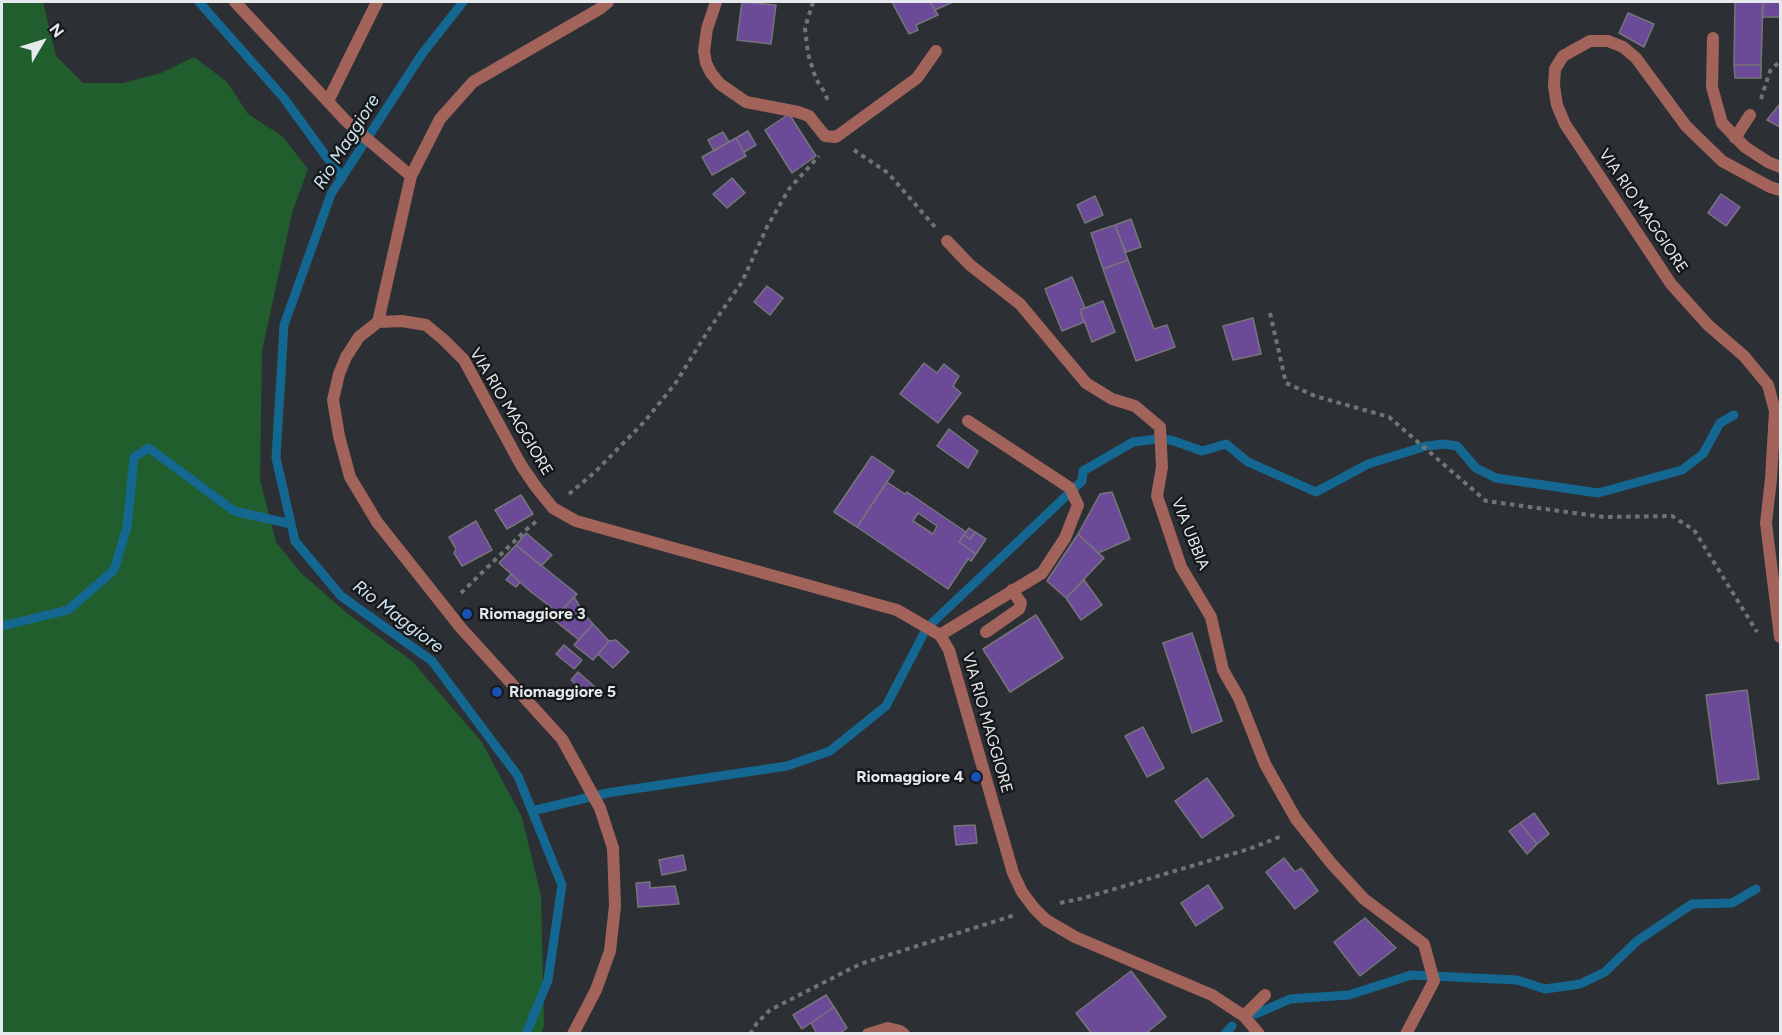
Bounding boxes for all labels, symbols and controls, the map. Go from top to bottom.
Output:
north arrow [12,12,72,72]
text: N [45,20,68,41]
water label: Rio Maggiore [309,91,385,193]
street label: VIA RIO MAGGIORE [1594,145,1692,277]
street label: VIA RIO MAGGIORE [465,345,557,479]
street label: VIA UBBIA [1167,495,1213,573]
water label: Rio Maggiore [348,576,448,658]
place label: Riomaggiore 3 [479,604,586,624]
marker: Riomaggiore 3 [460,607,474,621]
street label: VIA RIO MAGGIORE [958,651,1016,795]
place label: Riomaggiore 5 [509,682,616,702]
marker: Riomaggiore 5 [490,685,504,699]
place label: Riomaggiore 4 [856,767,964,787]
marker: Riomaggiore 4 [969,770,983,784]

